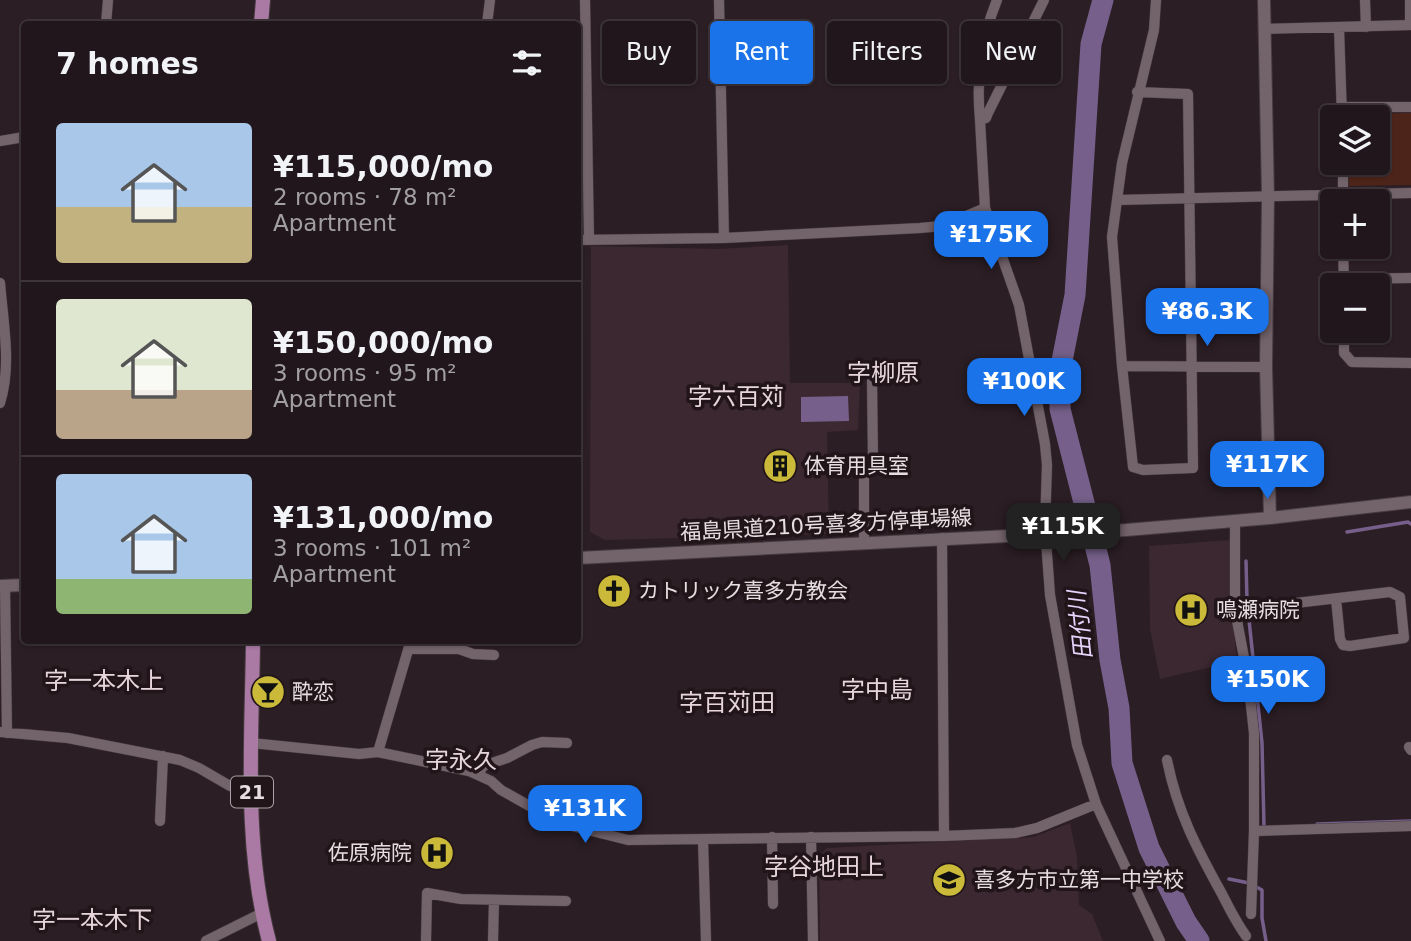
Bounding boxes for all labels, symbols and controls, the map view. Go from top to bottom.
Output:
chip: Buy [602,21,696,84]
chip: Rent [710,21,813,84]
chip: Filters [827,21,947,84]
chip: New [961,21,1061,84]
icon: filters [508,44,546,82]
text: 7 homes [56,46,199,81]
map controls [1320,105,1390,343]
button: layers [1320,105,1390,175]
text: ¥115,000/mo [273,149,493,184]
icon: home [112,151,196,235]
text: 2 rooms · 78 m² [273,184,457,210]
button: + [1320,189,1390,259]
text: Apartment [273,210,396,236]
pin: ¥175K [942,212,1040,271]
text: ¥175K [950,221,1032,247]
button: − [1320,273,1390,343]
pin: ¥86.3K [1150,288,1264,348]
text: ¥86.3K [1162,298,1252,324]
text: ¥150,000/mo [273,325,493,360]
icon: home [112,327,196,411]
pin: ¥100K [975,358,1073,418]
district label: 字柳原 [847,359,919,387]
text: 3 rooms · 95 m² [273,360,457,386]
text: ¥100K [983,368,1065,394]
district label: 字六百苅 [688,383,784,411]
text: Apartment [273,386,396,412]
pin: ¥117K [1218,442,1316,501]
building icon: 体育用具室 [761,447,799,485]
text: ¥117K [1226,451,1308,477]
place label: 体育用具室 [804,454,909,478]
text: ¥131,000/mo [273,500,493,535]
icon: home [112,502,196,586]
pin: ¥115K [1014,504,1112,563]
street label: 福島県道210号喜多方停車場線 [680,505,972,545]
text: ¥115K [1022,513,1104,539]
text: 3 rooms · 101 m² [273,535,471,561]
text: Apartment [273,561,396,587]
church icon: カトリック喜多方教会 [595,572,633,610]
place label: カトリック喜多方教会 [638,579,848,603]
water label: 田付川 [1063,586,1097,661]
hospital icon: 鳴瀬病院 [1172,591,1210,629]
place label: 鳴瀬病院 [1216,598,1300,622]
pin: ¥150K [1219,656,1317,716]
text: ¥150K [1227,666,1309,692]
district label: 字一本木上 [44,667,164,695]
bar icon: 酔恋 [249,673,287,711]
district label: 字中島 [841,676,913,704]
place label: 酔恋 [292,680,334,704]
district label: 字百苅田 [679,689,775,717]
district label: 字永久 [425,746,497,774]
road number: 21 [231,776,273,807]
pin: ¥131K [536,786,634,845]
text: ¥131K [544,795,626,821]
hospital icon: 佐原病院 [418,834,456,872]
place label: 佐原病院 [328,841,412,865]
district label: 字谷地田上 [764,853,884,881]
school or university icon: 喜多方市立第一中学校 [930,861,968,899]
place label: 喜多方市立第一中学校 [974,868,1184,892]
district label: 字一本木下 [32,906,152,934]

